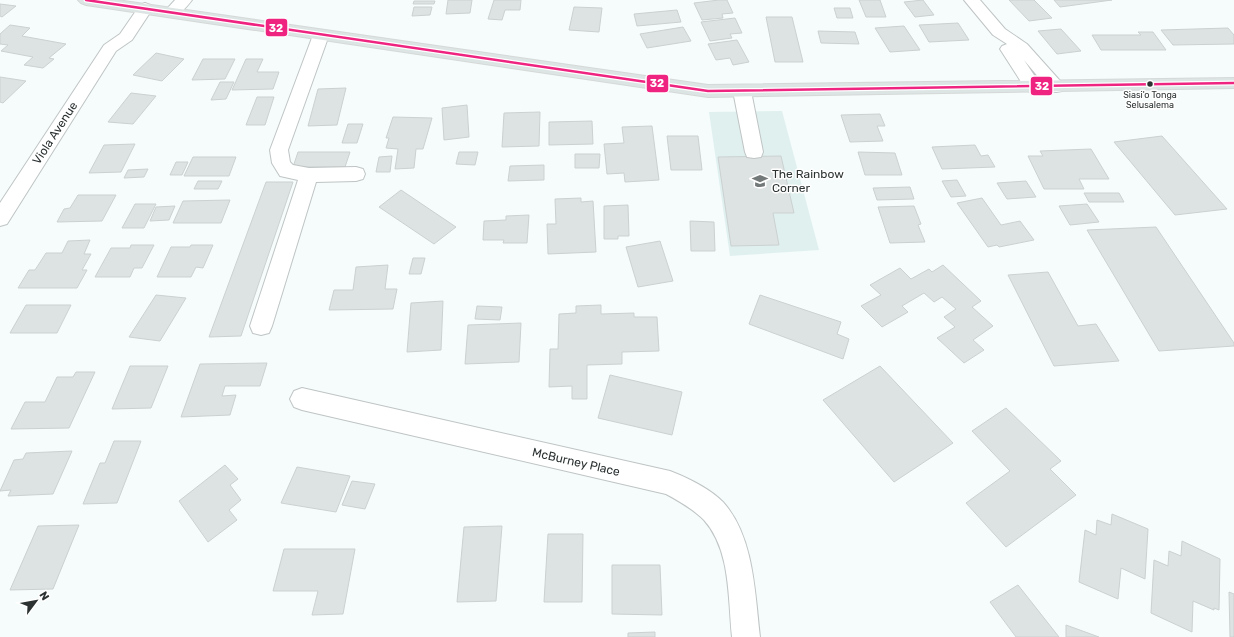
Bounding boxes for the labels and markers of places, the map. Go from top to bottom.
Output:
marker: Siasi'o Tonga Selusalema [1145,79,1155,89]
place label: Siasi'o Tonga Selusalema [1123,90,1177,110]
place label: The Rainbow Corner [772,167,844,195]
school or university icon: The Rainbow Corner [751,172,769,190]

